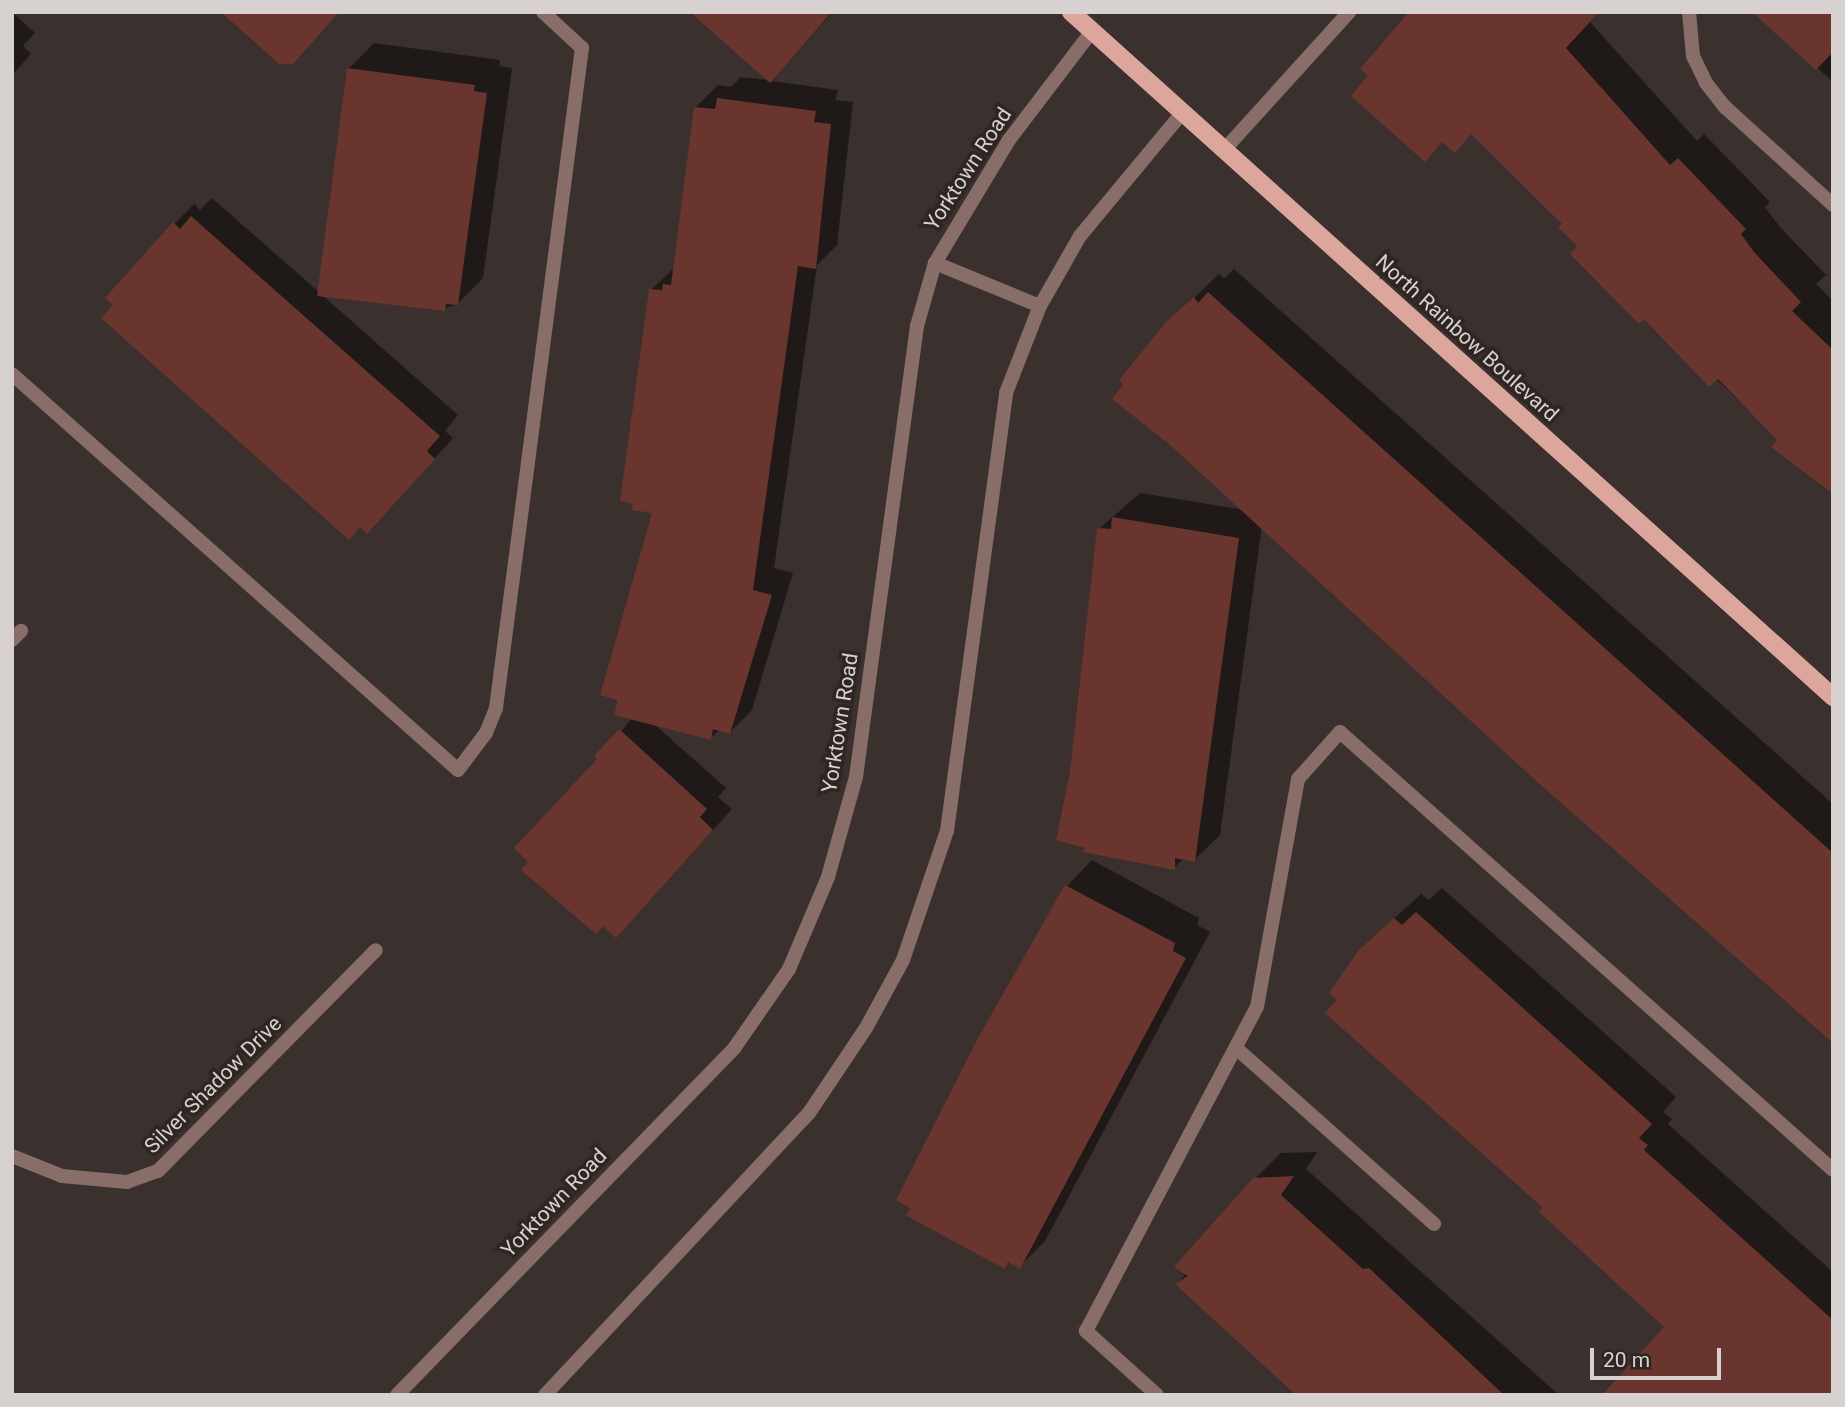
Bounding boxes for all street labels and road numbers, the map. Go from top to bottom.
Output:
street label: Yorktown Road [919,103,1017,235]
street label: North Rainbow Boulevard [1371,249,1563,427]
street label: Yorktown Road [817,651,863,795]
street label: Silver Shadow Drive [139,1011,287,1159]
street label: Yorktown Road [496,1144,612,1262]

